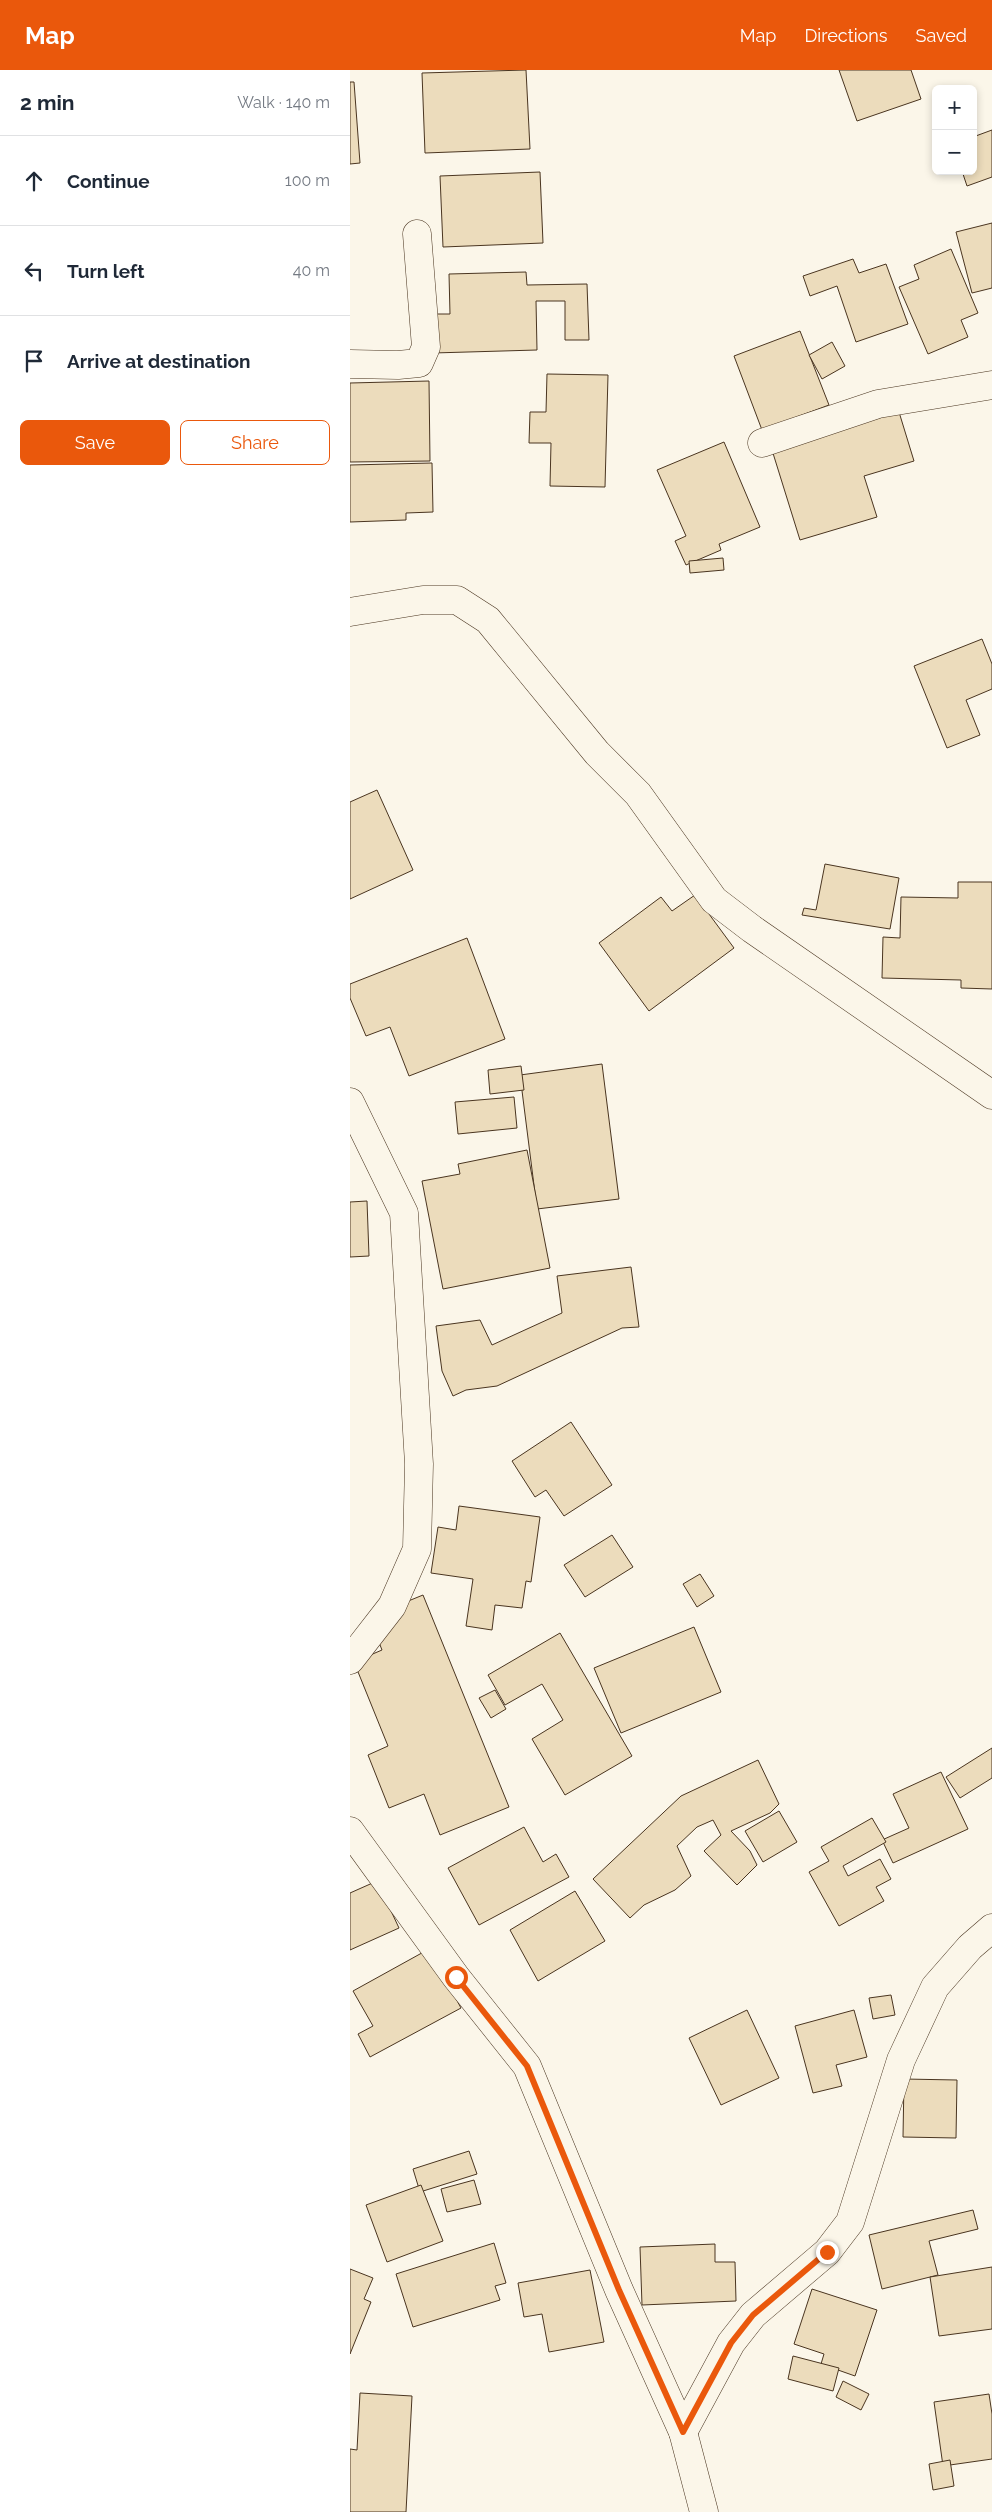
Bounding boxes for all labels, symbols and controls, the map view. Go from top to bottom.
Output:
text: Map [25,21,75,50]
text: Map [740,25,776,46]
text: Directions [804,25,888,46]
text: Saved [916,25,967,46]
map controls [932,85,977,175]
button: + [932,85,977,130]
text: 2 min [20,90,74,115]
text: Walk · 140 m [237,93,330,112]
button: − [932,130,977,175]
icon: ahead [20,167,48,195]
text: Continue [67,170,150,192]
text: 100 m [285,171,330,190]
icon: left [20,257,48,285]
text: Turn left [67,260,144,282]
text: 40 m [293,261,330,280]
icon: arrive [20,347,48,375]
text: Arrive at destination [67,350,251,372]
button: Save [20,420,170,465]
button: Share [180,420,330,465]
route start [445,1966,468,1989]
route end [816,2241,839,2264]

